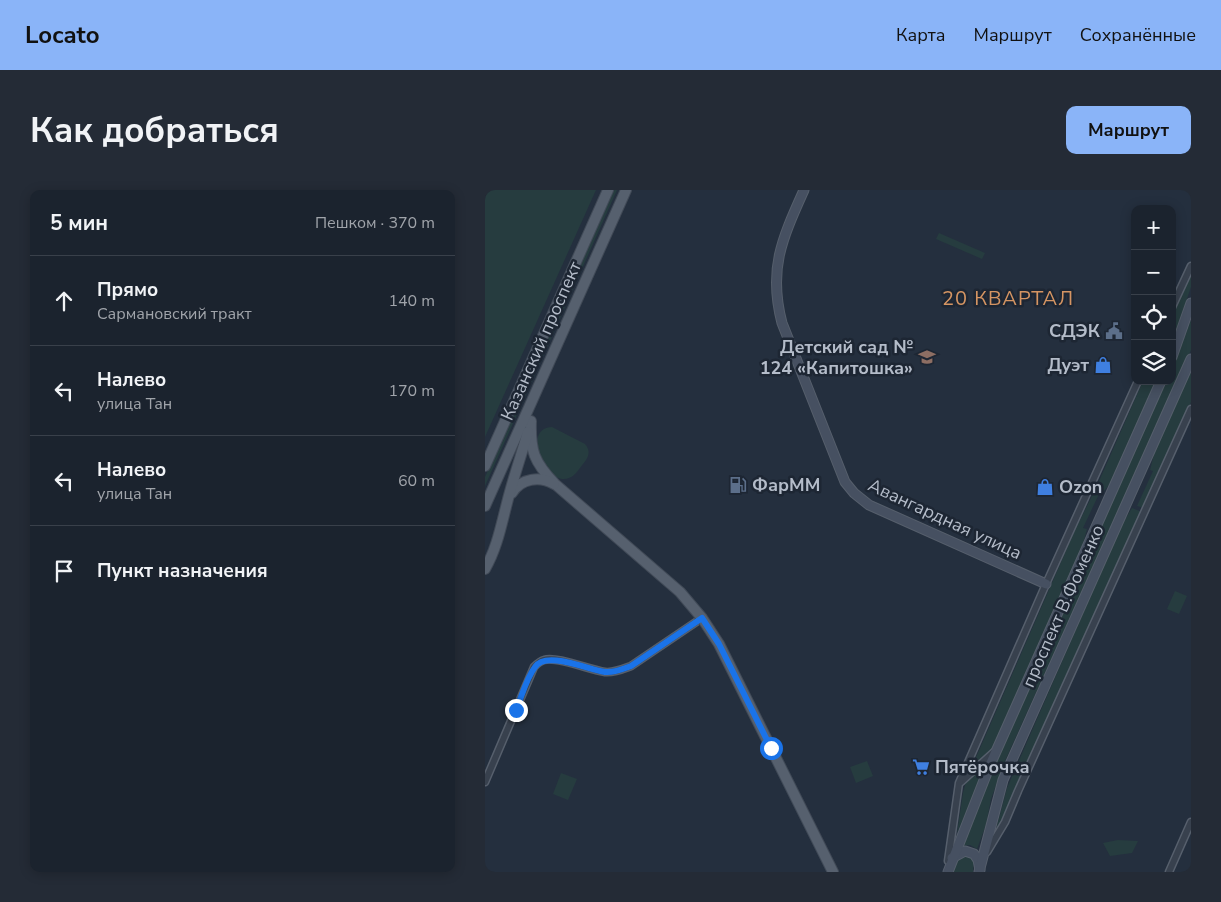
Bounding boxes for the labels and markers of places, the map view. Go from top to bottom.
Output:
place label: СДЭК [1049,319,1101,343]
public building icon: СДЭК [1104,321,1124,341]
place label: Детский сад № 124 «Капитошка» [760,335,913,380]
school or university icon: Детский сад № 124 «Капитошка» [917,347,937,367]
place label: Дуэт [1048,353,1089,377]
shop icon: Дуэт [1093,355,1113,375]
place label: ФарММ [752,473,820,497]
fuel station icon: ФарММ [728,475,748,495]
place label: Ozon [1059,475,1102,499]
shop icon: Ozon [1035,477,1055,497]
place label: Пятёрочка [935,755,1030,779]
supermarket icon: Пятёрочка [911,757,931,777]

